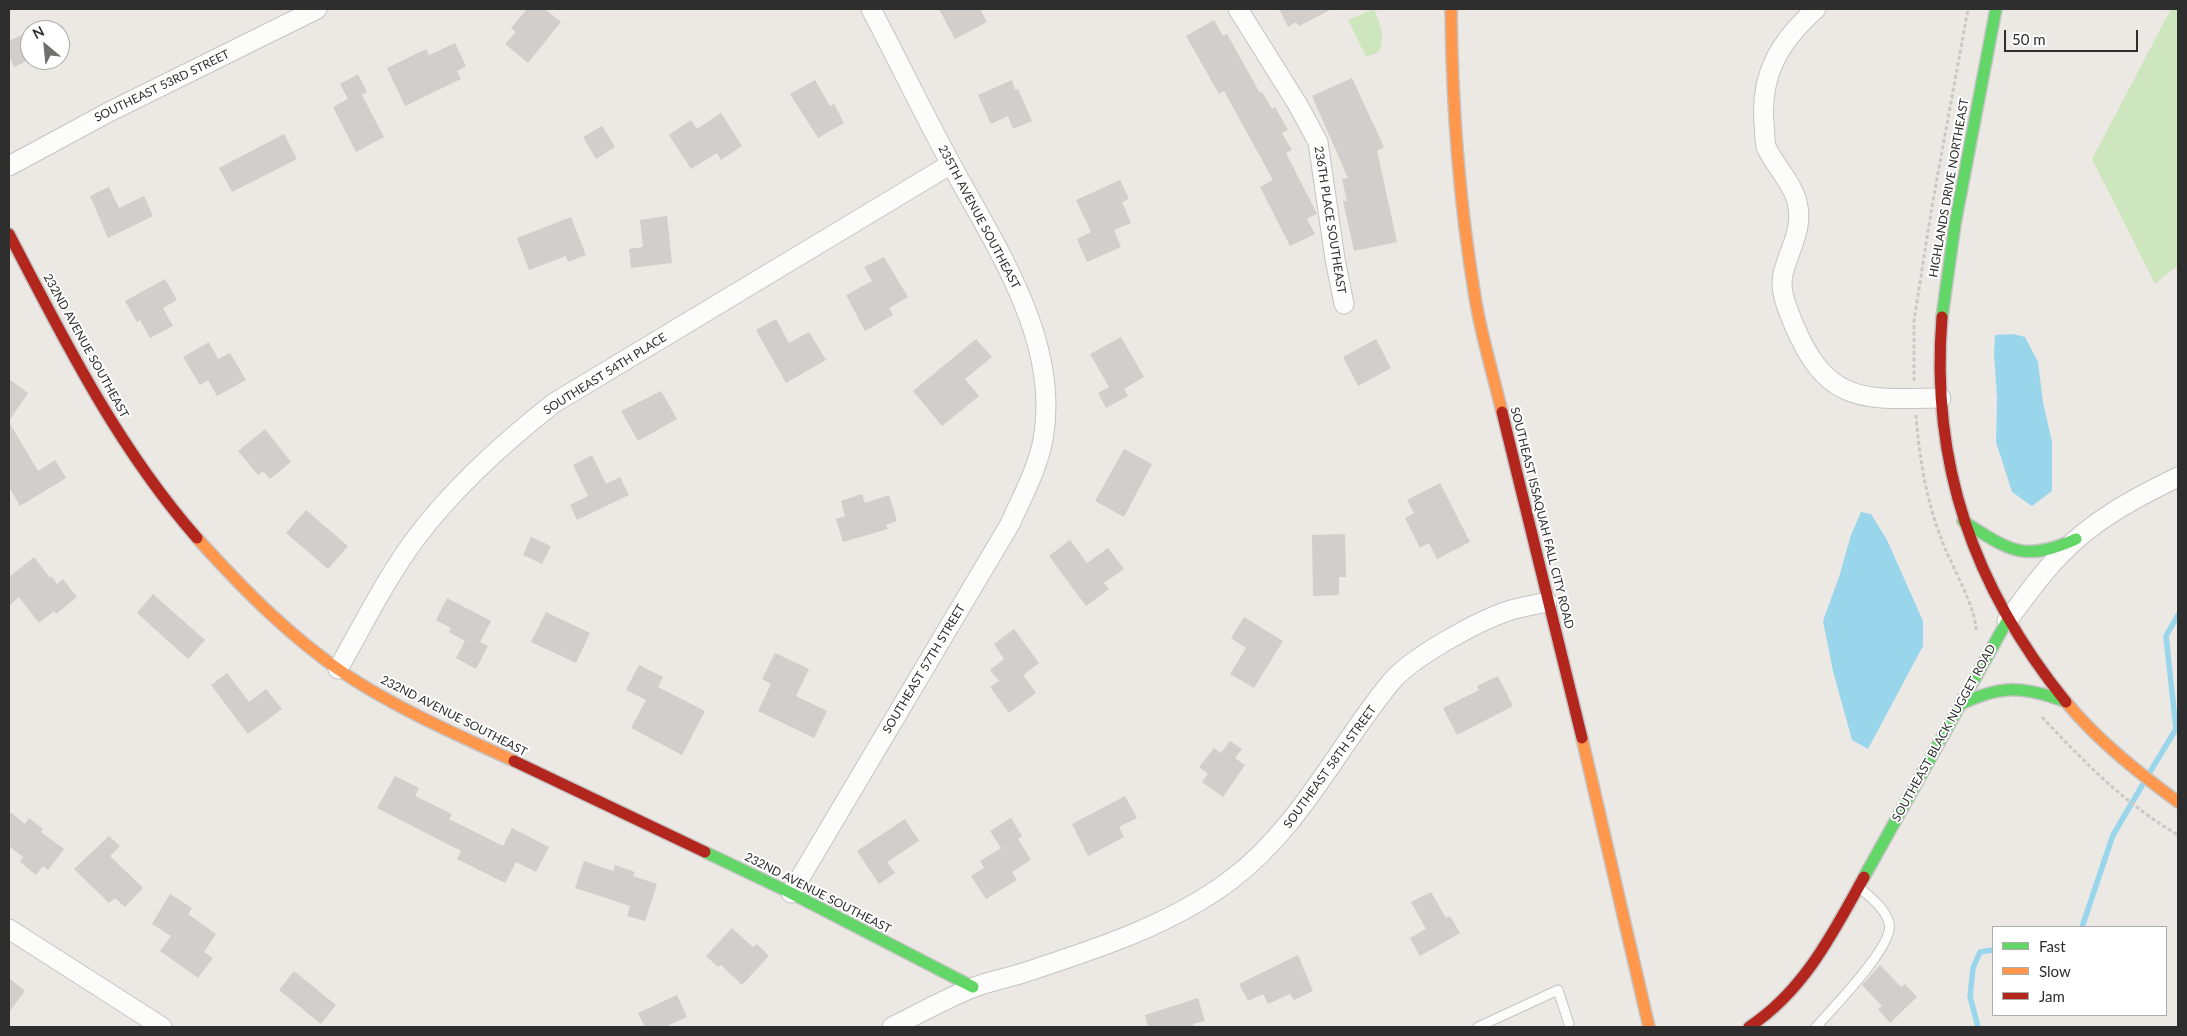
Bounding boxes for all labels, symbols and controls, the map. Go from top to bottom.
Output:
north arrow [20,20,70,70]
scale bar [2007,20,2141,52]
text: N [29,22,47,42]
text: 50 m [2012,30,2046,48]
street label: SOUTHEAST 53RD STREET [92,47,232,125]
street label: HIGHLANDS DRIVE NORTHEAST [1926,97,1972,279]
street label: 235TH AVENUE SOUTHEAST [935,143,1023,291]
street label: 236TH PLACE SOUTHEAST [1311,145,1349,295]
street label: 232ND AVENUE SOUTHEAST [40,271,132,421]
street label: SOUTHEAST 54TH PLACE [541,330,669,418]
street label: SOUTHEAST ISSAQUAH FALL CITY ROAD [1507,405,1577,631]
street label: SOUTHEAST 57TH STREET [880,602,968,736]
street label: SOUTHEAST BLACK NUGGET ROAD [1889,642,1999,824]
street label: 232ND AVENUE SOUTHEAST [378,673,530,759]
street label: SOUTHEAST 58TH STREET [1281,703,1379,831]
street label: 232ND AVENUE SOUTHEAST [742,850,894,936]
legend [1992,926,2167,1016]
text: Fast [2039,937,2066,955]
text: Slow [2039,962,2071,980]
text: Jam [2039,987,2065,1005]

